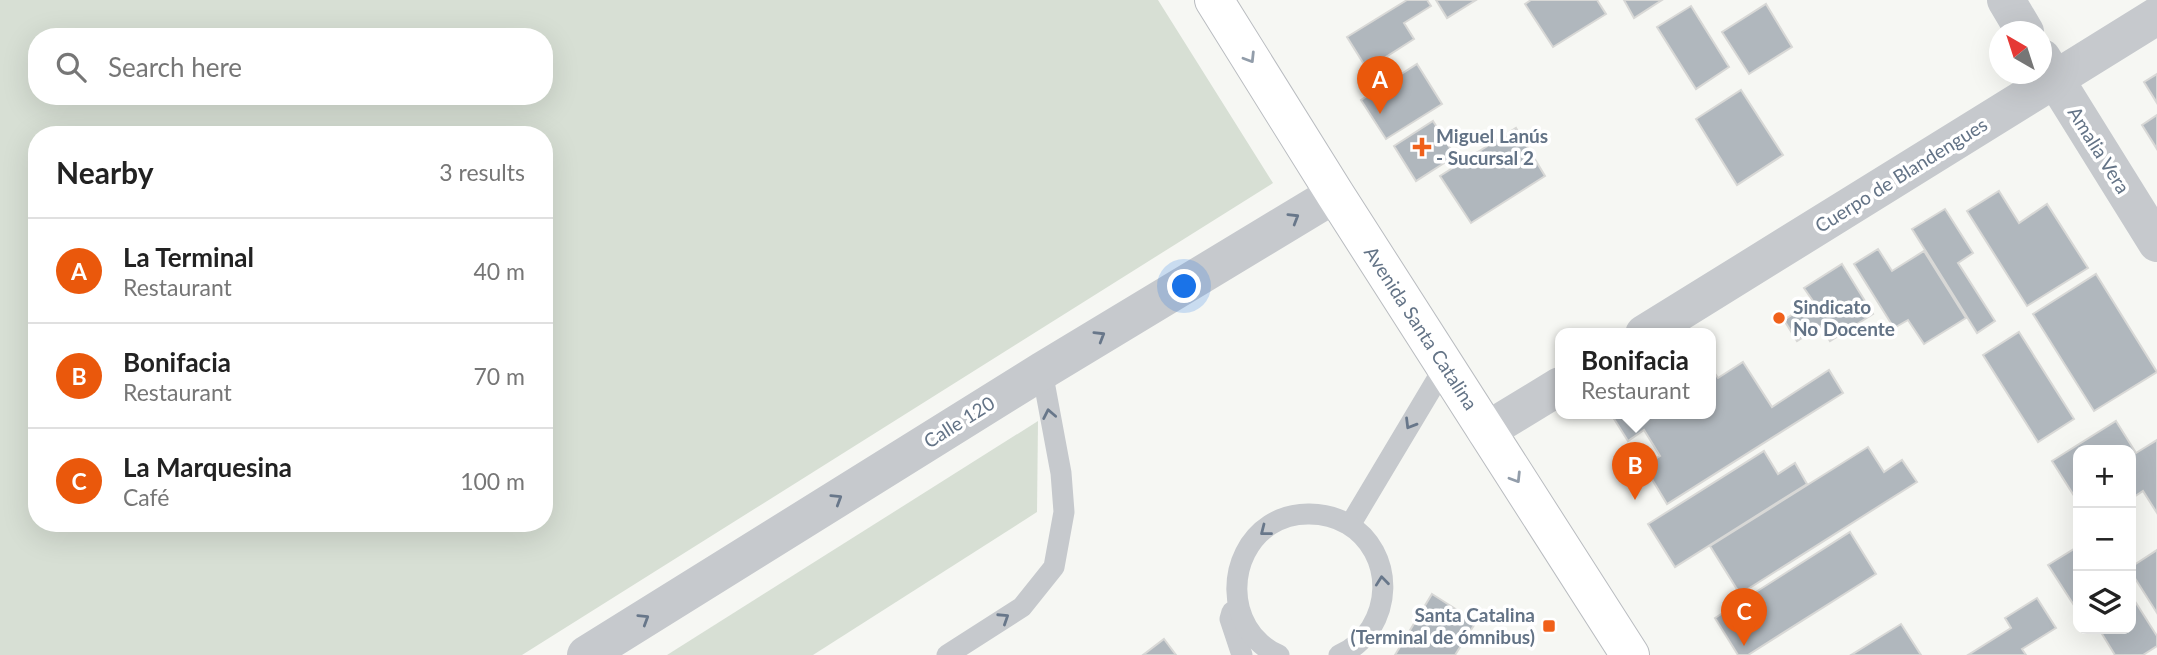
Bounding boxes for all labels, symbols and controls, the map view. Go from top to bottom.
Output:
north arrow [1989,21,2052,84]
search box [28,28,553,105]
icon: search [52,48,90,86]
one-way arrow [1241,50,1254,63]
text: Search here [108,51,242,83]
pin: A [1357,56,1403,114]
street label: Amalia Vera [2064,102,2135,197]
street label: Cuerpo de Blandengues [1810,112,1991,237]
place label: Miguel Lanús - Sucursal 2 [1436,124,1548,169]
marker: Miguel Lanús - Sucursal 2 [1414,139,1430,155]
text: Nearby [56,154,154,190]
text: 3 results [439,158,525,186]
one-way arrow [1287,213,1300,226]
text: La Terminal [123,241,254,273]
street label: Avenida Santa Catalina [1360,242,1483,414]
text: A [71,257,87,285]
text: 40 m [474,257,525,285]
your location [1167,269,1201,303]
text: Restaurant [123,273,232,301]
place label: Sindicato No Docente [1793,295,1895,340]
marker: Sindicato No Docente [1771,310,1787,326]
popup [1555,328,1716,419]
one-way arrow [1092,331,1105,344]
text: Bonifacia [1581,344,1689,376]
text: Bonifacia [123,346,231,378]
text: B [71,362,87,390]
text: 70 m [474,362,525,390]
text: Restaurant [1581,376,1690,404]
text: Restaurant [123,378,232,406]
street label: Calle 120 [919,391,998,452]
one-way arrow [1043,408,1058,420]
one-way arrow [1406,417,1419,430]
pin: B [1612,442,1658,500]
map controls [2073,445,2136,634]
button: + [2073,445,2136,508]
text: La Marquesina [123,451,292,483]
text: C [71,467,87,495]
text: 100 m [460,467,525,495]
one-way arrow [1508,470,1521,483]
text: Café [123,483,169,511]
one-way arrow [829,494,842,507]
button: − [2073,508,2136,571]
one-way arrow [1261,522,1273,535]
button: layers [2073,571,2136,634]
one-way arrow [1375,575,1390,587]
pin: C [1721,588,1767,646]
place label: Santa Catalina (Terminal de ómnibus) [1350,603,1535,648]
one-way arrow [997,613,1010,626]
one-way arrow [636,614,649,627]
marker: Santa Catalina (Terminal de ómnibus) [1541,618,1557,634]

